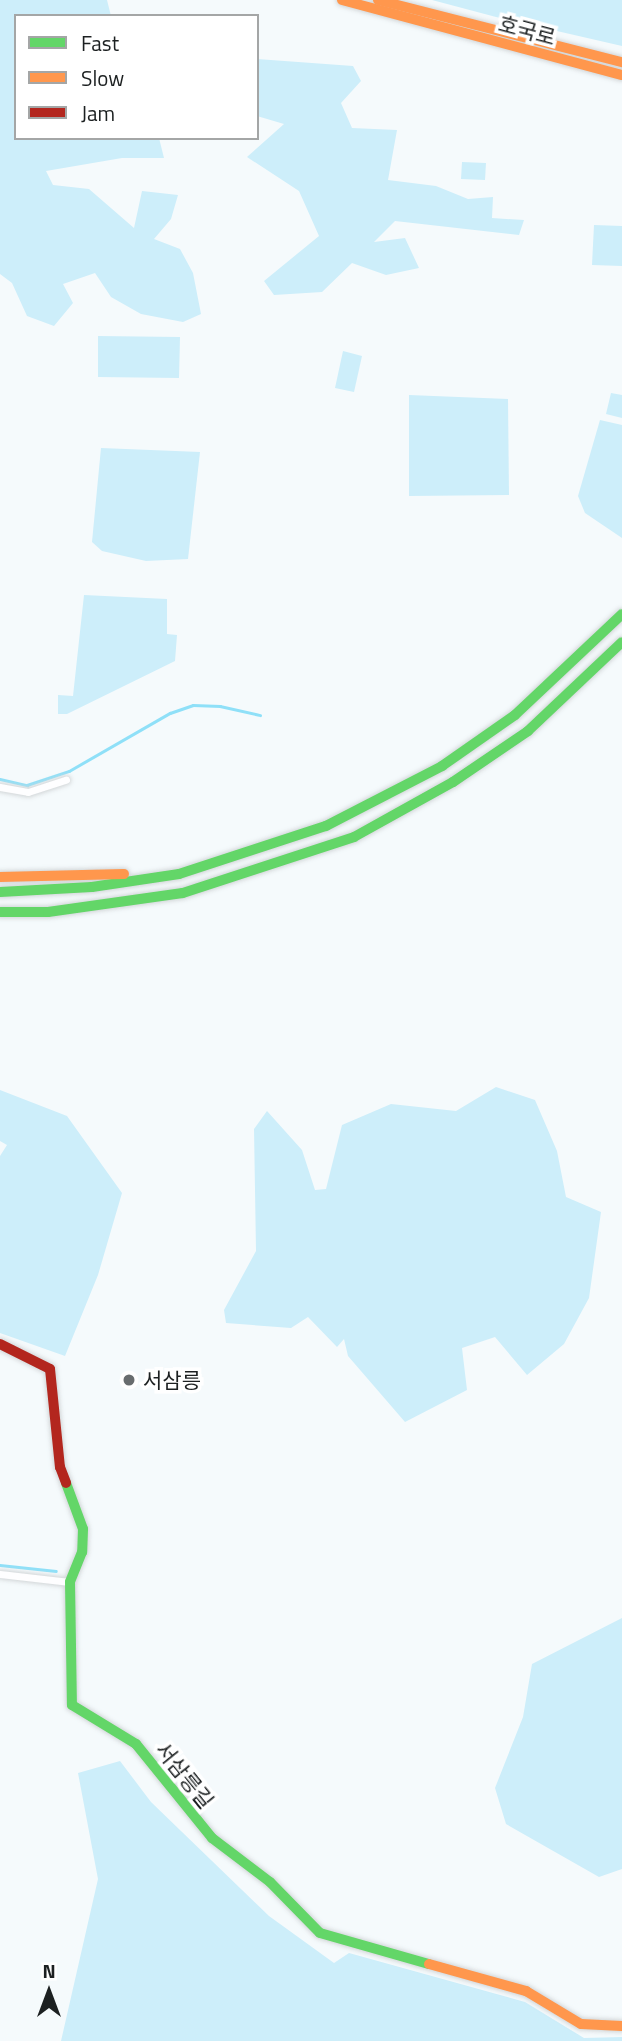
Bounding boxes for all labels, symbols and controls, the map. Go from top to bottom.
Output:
street label: 호국로 [496,10,558,50]
legend [14,14,259,140]
text: Fast [81,27,119,59]
text: Slow [81,62,124,94]
text: Jam [81,97,115,129]
place label: 서삼릉 [143,1367,201,1393]
marker: 서삼릉 [121,1372,137,1388]
street label: 서삼릉길 [151,1737,219,1813]
text: N [42,1956,56,1985]
north arrow [14,1957,84,2027]

